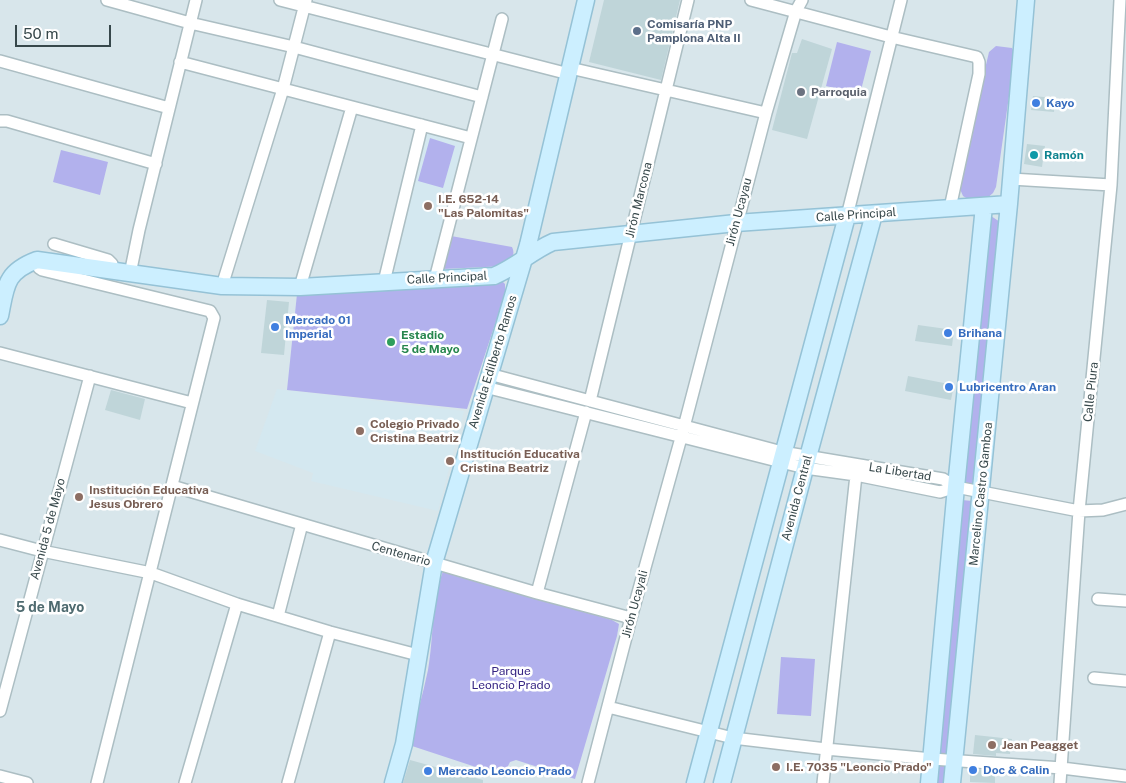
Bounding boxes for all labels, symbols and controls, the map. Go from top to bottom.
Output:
scale bar [18,15,114,47]
place label: Comisaría PNP Pamplona Alta II [647,17,741,45]
text: 50 m [23,25,58,42]
marker: Comisaría PNP Pamplona Alta II [631,25,643,37]
place label: Parroquia [811,85,867,99]
marker: Parroquia [795,86,807,98]
place label: Kayo [1046,96,1075,110]
marker: Kayo [1030,97,1042,109]
place label: Ramón [1044,148,1084,162]
marker: Ramón [1028,149,1040,161]
street label: Jirón Marcona [623,161,655,239]
street label: Jirón Ucayau [723,176,755,248]
place label: I.E. 652-14 "Las Palomitas" [438,192,529,220]
marker: I.E. 652-14 "Las Palomitas" [422,200,434,212]
street label: Calle Principal [815,205,897,225]
street label: Calle Principal [406,269,488,287]
street label: Avenida Edilberto Ramos [466,293,520,431]
place label: Mercado 01 Imperial [285,313,351,341]
marker: Mercado 01 Imperial [269,321,281,333]
place label: Brihana [958,326,1002,340]
marker: Brihana [942,327,954,339]
place label: Estadio 5 de Mayo [401,328,460,356]
marker: Estadio 5 de Mayo [385,336,397,348]
street label: Calle Piura [1081,361,1101,423]
place label: Lubricentro Aran [959,380,1056,394]
marker: Lubricentro Aran [943,381,955,393]
place label: Colegio Privado Cristina Beatriz [370,417,459,445]
street label: Marcelino Castro Gamboa [966,421,996,567]
marker: Colegio Privado Cristina Beatriz [354,425,366,437]
place label: Institución Educativa Cristina Beatriz [460,447,580,475]
street label: Avenida Central [779,454,815,542]
marker: Institución Educativa Cristina Beatriz [444,455,456,467]
street label: La Libertad [868,460,932,484]
street label: Avenida 5 de Mayo [27,477,69,581]
place label: Institución Educativa Jesus Obrero [89,483,209,511]
marker: Institución Educativa Jesus Obrero [73,491,85,503]
street label: Centenario [370,539,432,569]
street label: Jirón Ucayali [619,568,651,640]
district label: 5 de Mayo [16,600,84,616]
park label: Parque Leoncio Prado [471,664,551,692]
place label: Jean Peagget [1002,738,1078,752]
marker: Jean Peagget [986,739,998,751]
place label: I.E. 7035 "Leoncio Prado" [786,760,932,774]
marker: I.E. 7035 "Leoncio Prado" [770,761,782,773]
place label: Doc & Calin [983,763,1049,777]
place label: Mercado Leoncio Prado [438,764,572,778]
marker: Doc & Calin [967,764,979,776]
marker: Mercado Leoncio Prado [422,765,434,777]

